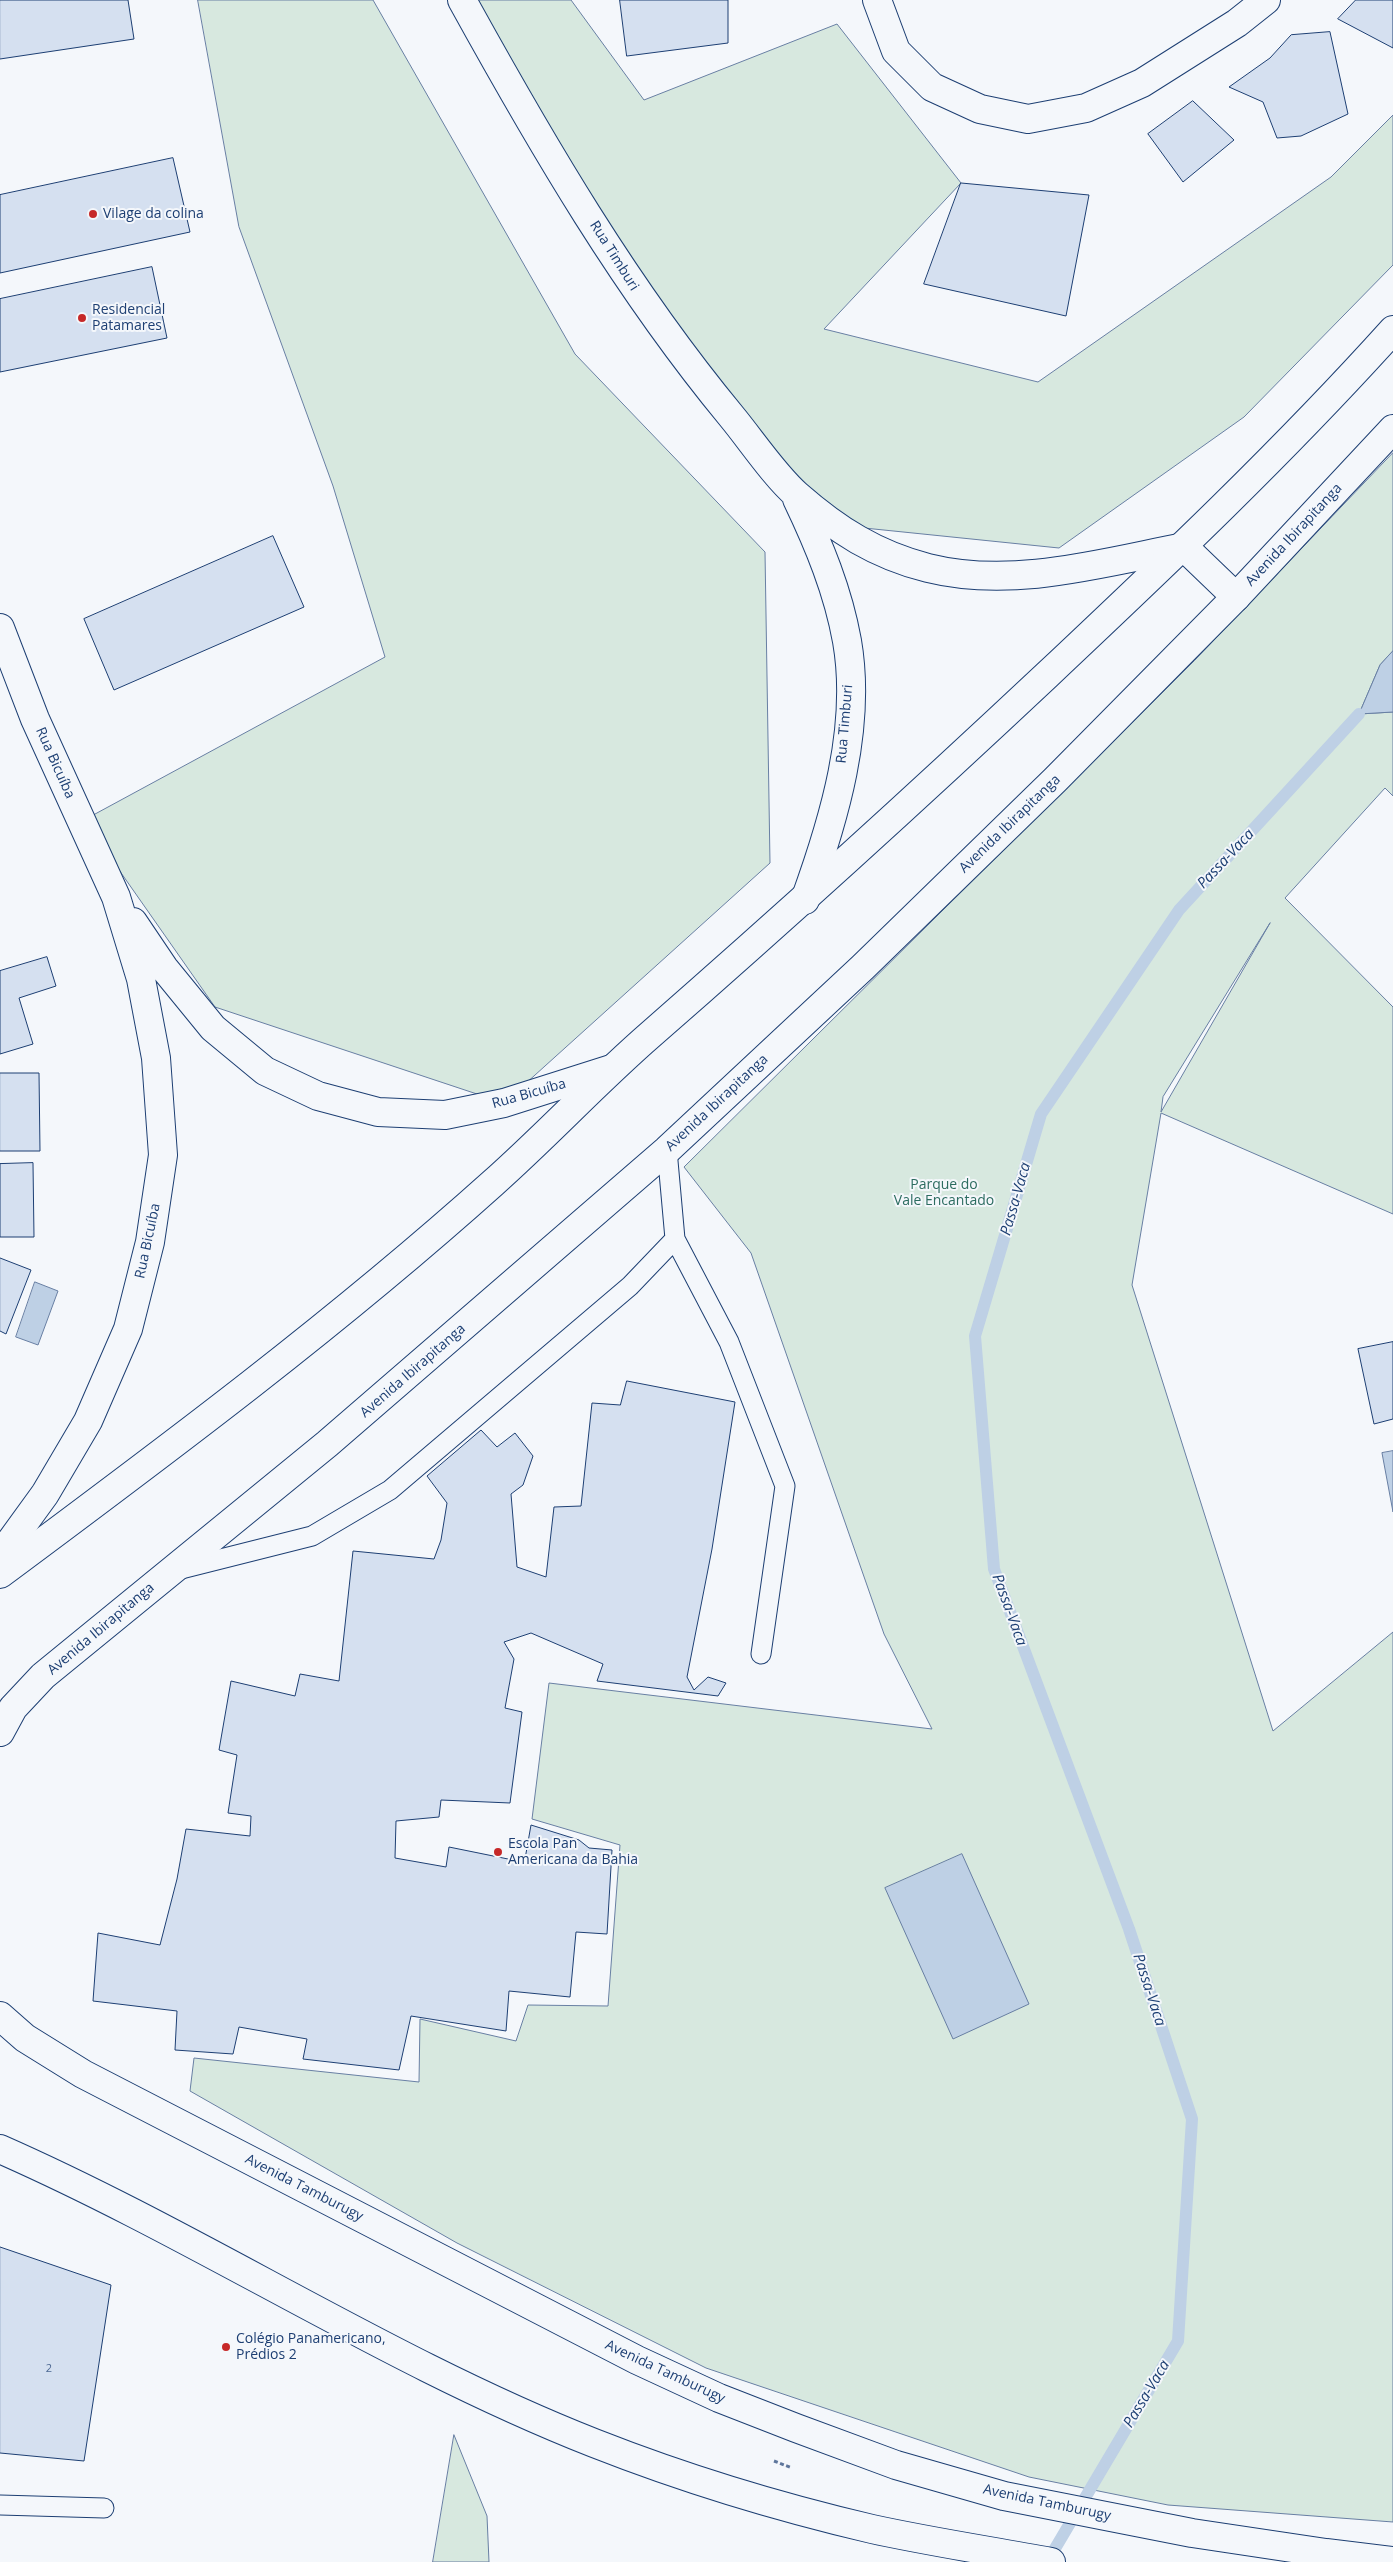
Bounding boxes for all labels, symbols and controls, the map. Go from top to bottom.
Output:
place label: Vilage da colina [103,206,204,222]
marker: Vilage da colina [87,208,99,220]
street label: Rua Timburi [586,218,642,294]
place label: Residencial Patamares [92,302,165,334]
marker: Residencial Patamares [76,312,88,324]
street label: Avenida Ibirapitanga [1242,480,1346,590]
street label: Rua Timburi [833,684,857,764]
street label: Rua Bicuíba [32,725,78,801]
street label: Avenida Ibirapitanga [956,771,1064,877]
water label: Passa-Vaca [1194,825,1258,893]
street label: Avenida Ibirapitanga [662,1051,772,1155]
street label: Rua Bicuíba [490,1075,568,1113]
water label: Passa-Vaca [997,1160,1035,1238]
park label: Parque do Vale Encantado [894,1177,994,1210]
street label: Rua Bicuíba [132,1202,164,1280]
street label: Avenida Ibirapitanga [357,1321,469,1421]
water label: Passa-Vaca [988,1572,1030,1648]
street label: Avenida Ibirapitanga [44,1579,158,1679]
place label: Escola Pan Americana da Bahia [508,1836,638,1868]
marker: Escola Pan Americana da Bahia [492,1846,504,1858]
water label: Passa-Vaca [1129,1952,1169,2028]
street label: Avenida Tamburugy [242,2151,366,2225]
place label: Colégio Panamericano, Prédios 2 [236,2331,386,2364]
street label: Avenida Tamburugy [602,2337,728,2407]
marker: Colégio Panamericano, Prédios 2 [220,2341,232,2353]
water label: Passa-Vaca [1120,2357,1174,2431]
house number: 2 [46,2362,52,2376]
street label: Avenida Tamburugy [982,2481,1112,2525]

